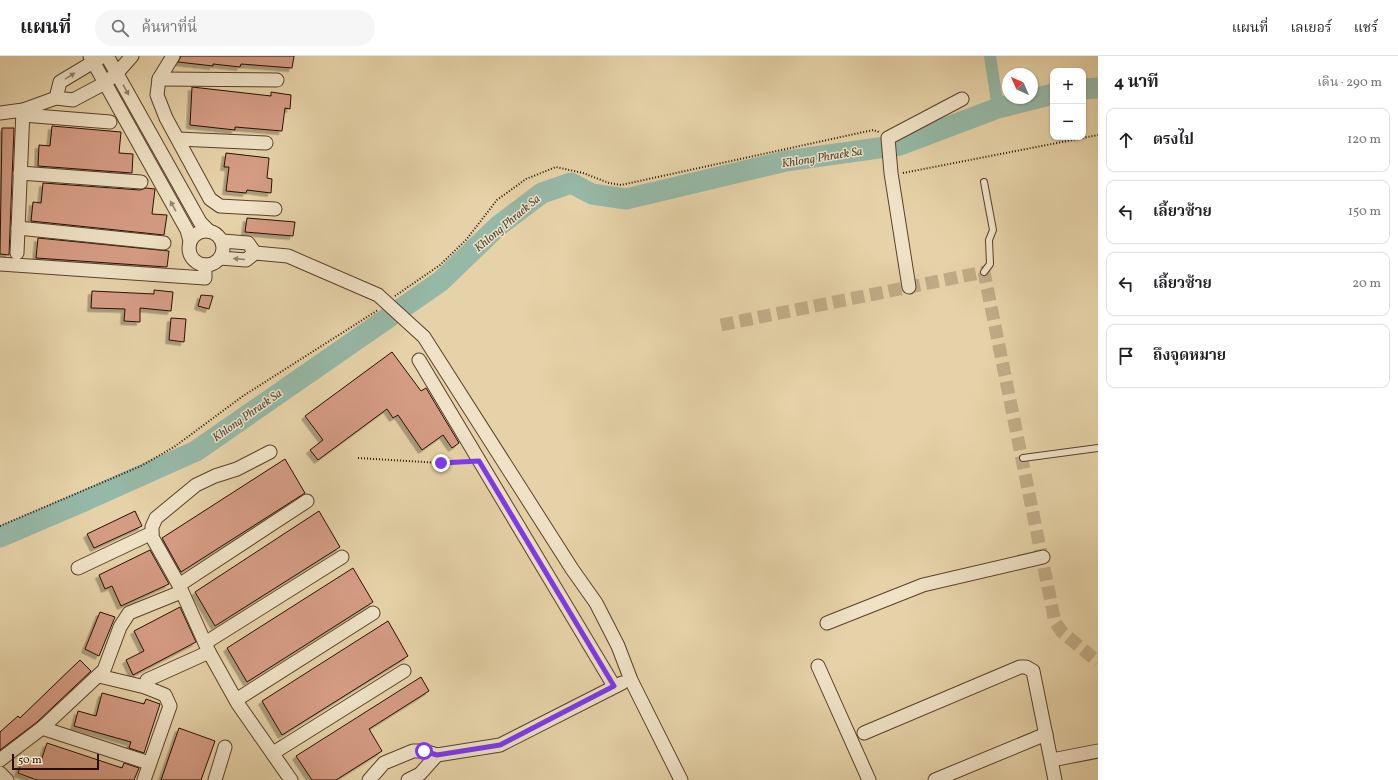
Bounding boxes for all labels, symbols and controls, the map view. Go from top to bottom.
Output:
search box [95,10,375,46]
text: แผนที่ [20,15,71,41]
icon: search [109,17,131,39]
text: ค้นหาที่นี่ [141,18,197,39]
text: แผนที่ [1232,19,1268,38]
text: เลเยอร์ [1290,19,1332,38]
text: แชร์ [1354,19,1378,38]
north arrow [1002,68,1038,104]
map controls [1050,68,1086,140]
button: + [1050,68,1086,104]
text: 4 นาที [1114,71,1159,94]
one-way arrow [65,72,75,80]
text: เดิน · 290 m [1317,74,1382,92]
one-way arrow [123,84,130,96]
button: − [1050,104,1086,140]
icon: ahead [1115,129,1137,151]
text: ตรงไป [1153,130,1194,151]
text: 120 m [1347,131,1381,149]
water label: Khlong Phraek Sa [781,144,864,172]
water label: Khlong Phraek Sa [471,191,544,256]
one-way arrow [170,200,177,212]
icon: left [1115,201,1137,223]
text: เลี้ยวซ้าย [1153,202,1212,223]
text: 150 m [1348,203,1381,221]
one-way arrow [233,256,245,263]
icon: left [1115,273,1137,295]
text: เลี้ยวซ้าย [1153,274,1212,295]
text: 20 m [1352,275,1381,293]
icon: arrive [1115,345,1137,367]
text: ถึงจุดหมาย [1153,346,1226,367]
water label: Khlong Phraek Sa [210,386,286,446]
route end [432,454,450,472]
route start [415,742,433,760]
scale bar [12,752,99,771]
text: 50 m [18,753,42,768]

